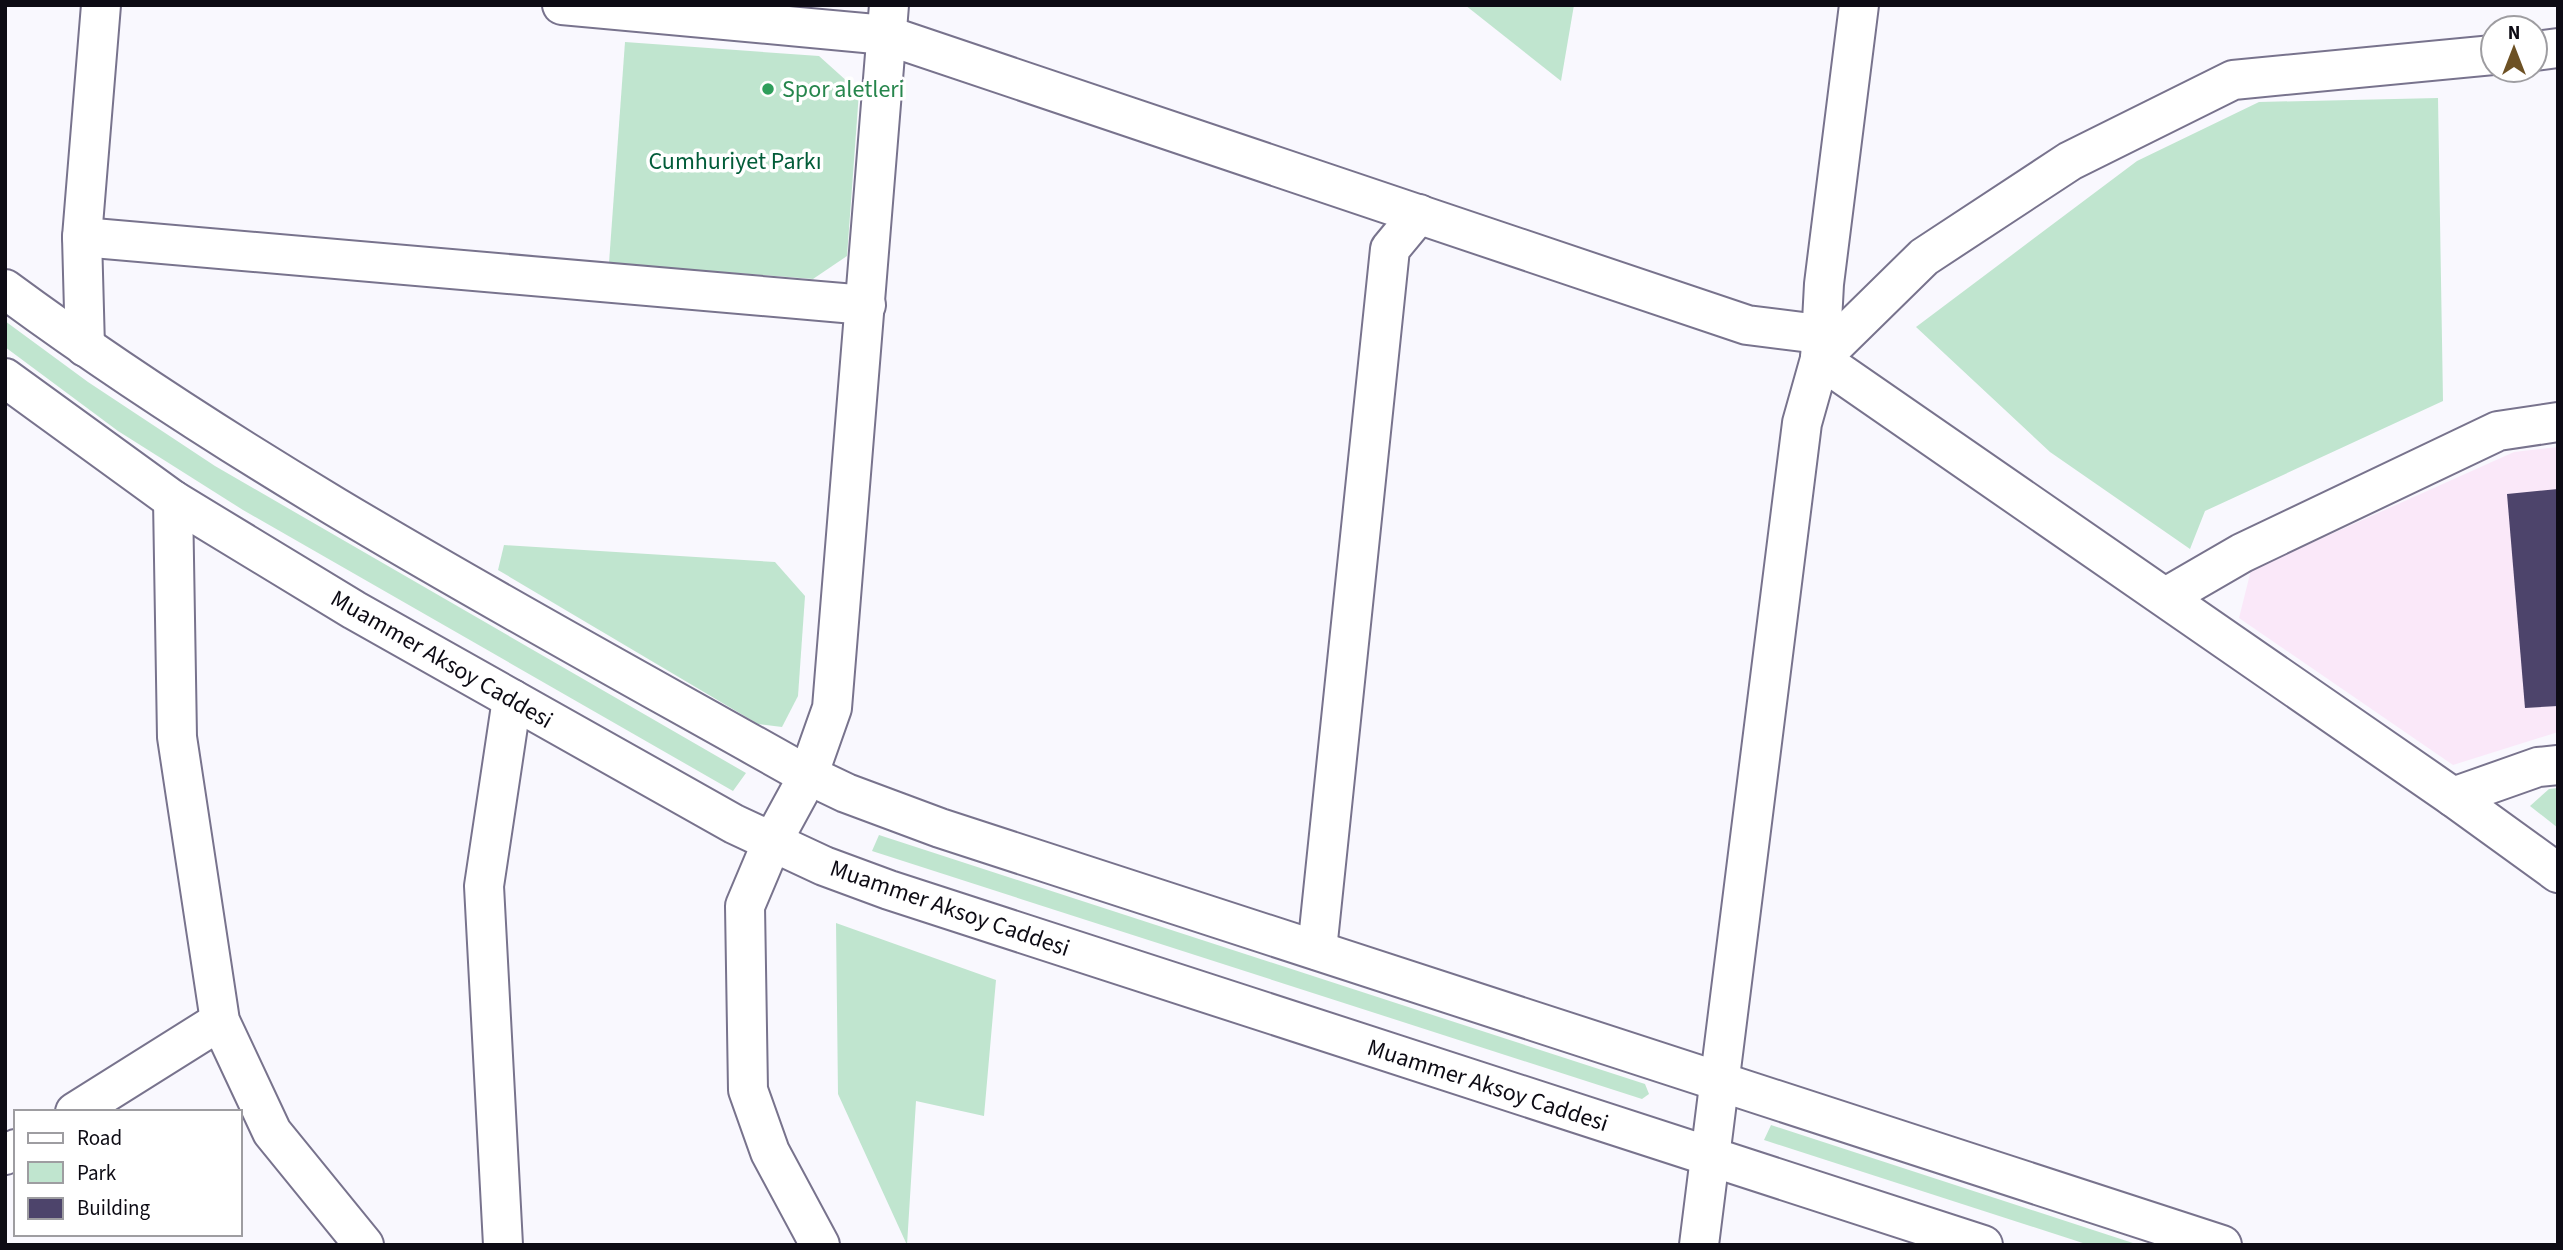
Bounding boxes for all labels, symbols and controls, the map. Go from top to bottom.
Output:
north arrow [2479,14,2549,84]
text: N [2508,20,2520,47]
place label: Spor aletleri [782,72,905,107]
marker: Spor aletleri [760,81,776,97]
park label: Cumhuriyet Parkı [648,144,822,179]
street label: Muammer Aksoy Caddesi [324,581,559,737]
street label: Muammer Aksoy Caddesi [825,851,1074,966]
street label: Muammer Aksoy Caddesi [1363,1030,1613,1141]
legend [14,1110,242,1236]
text: Road [77,1123,122,1153]
text: Park [77,1158,117,1188]
text: Building [77,1193,151,1223]

